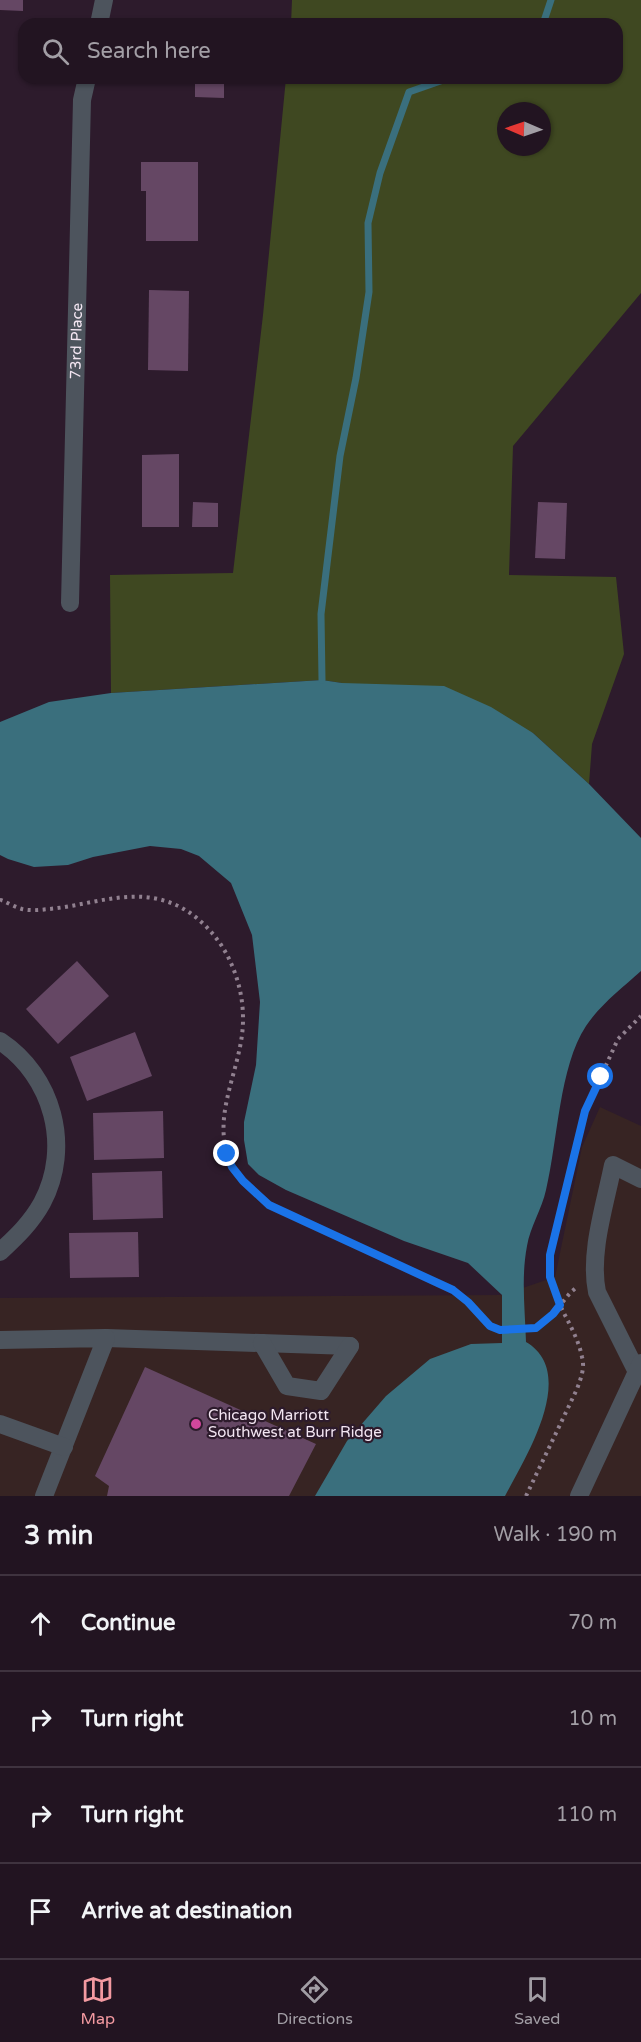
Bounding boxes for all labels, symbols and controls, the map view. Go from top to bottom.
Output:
search box [18,18,623,84]
icon: search [39,35,72,68]
text: Search here [87,38,211,64]
north arrow [497,102,551,156]
street label: 73rd Place [66,303,86,379]
route start [587,1063,613,1089]
route end [213,1140,239,1166]
place label: Chicago Marriott Southwest at Burr Ridge [208,1406,382,1441]
marker: Chicago Marriott Southwest at Burr Ridge [189,1417,203,1431]
text: 3 min [24,1520,93,1551]
text: Walk · 190 m [494,1523,617,1547]
icon: ahead [24,1607,57,1640]
text: Continue [81,1610,176,1636]
text: 70 m [568,1611,617,1635]
icon: right [24,1703,57,1736]
text: Turn right [81,1706,183,1732]
text: 10 m [568,1707,617,1731]
icon: right [24,1799,57,1832]
text: Turn right [81,1802,183,1828]
text: 110 m [556,1803,617,1827]
icon: arrive [24,1895,57,1928]
text: Arrive at destination [81,1898,292,1924]
tab: Map [81,1973,115,2029]
tab: Directions [276,1973,353,2029]
tab: Saved [514,1973,560,2029]

